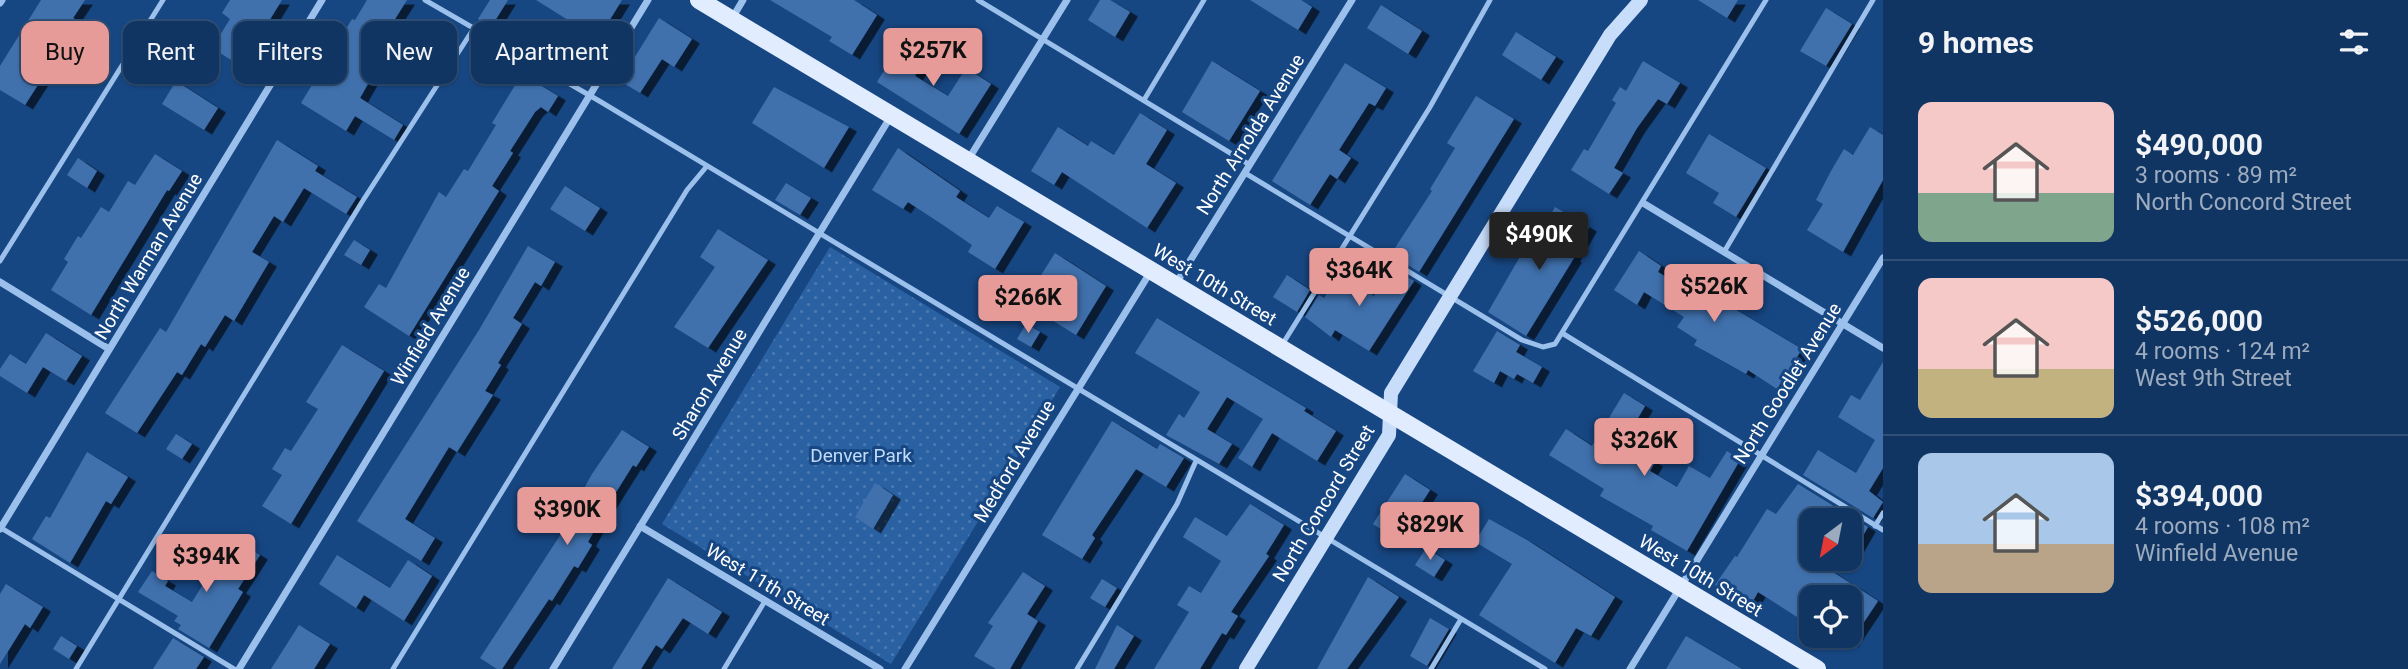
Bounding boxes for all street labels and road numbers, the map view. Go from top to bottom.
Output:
street label: North Arnolda Avenue [1192,50,1309,219]
street label: North Warman Avenue [90,169,207,344]
street label: West 10th Street [1149,238,1281,330]
street label: Winfield Avenue [386,263,475,390]
street label: North Goodlet Avenue [1728,298,1846,468]
street label: Sharon Avenue [667,324,752,444]
street label: Medford Avenue [969,396,1060,527]
street label: North Concord Street [1267,421,1379,586]
street label: West 10th Street [1635,529,1767,621]
street label: West 11th Street [702,538,834,630]

